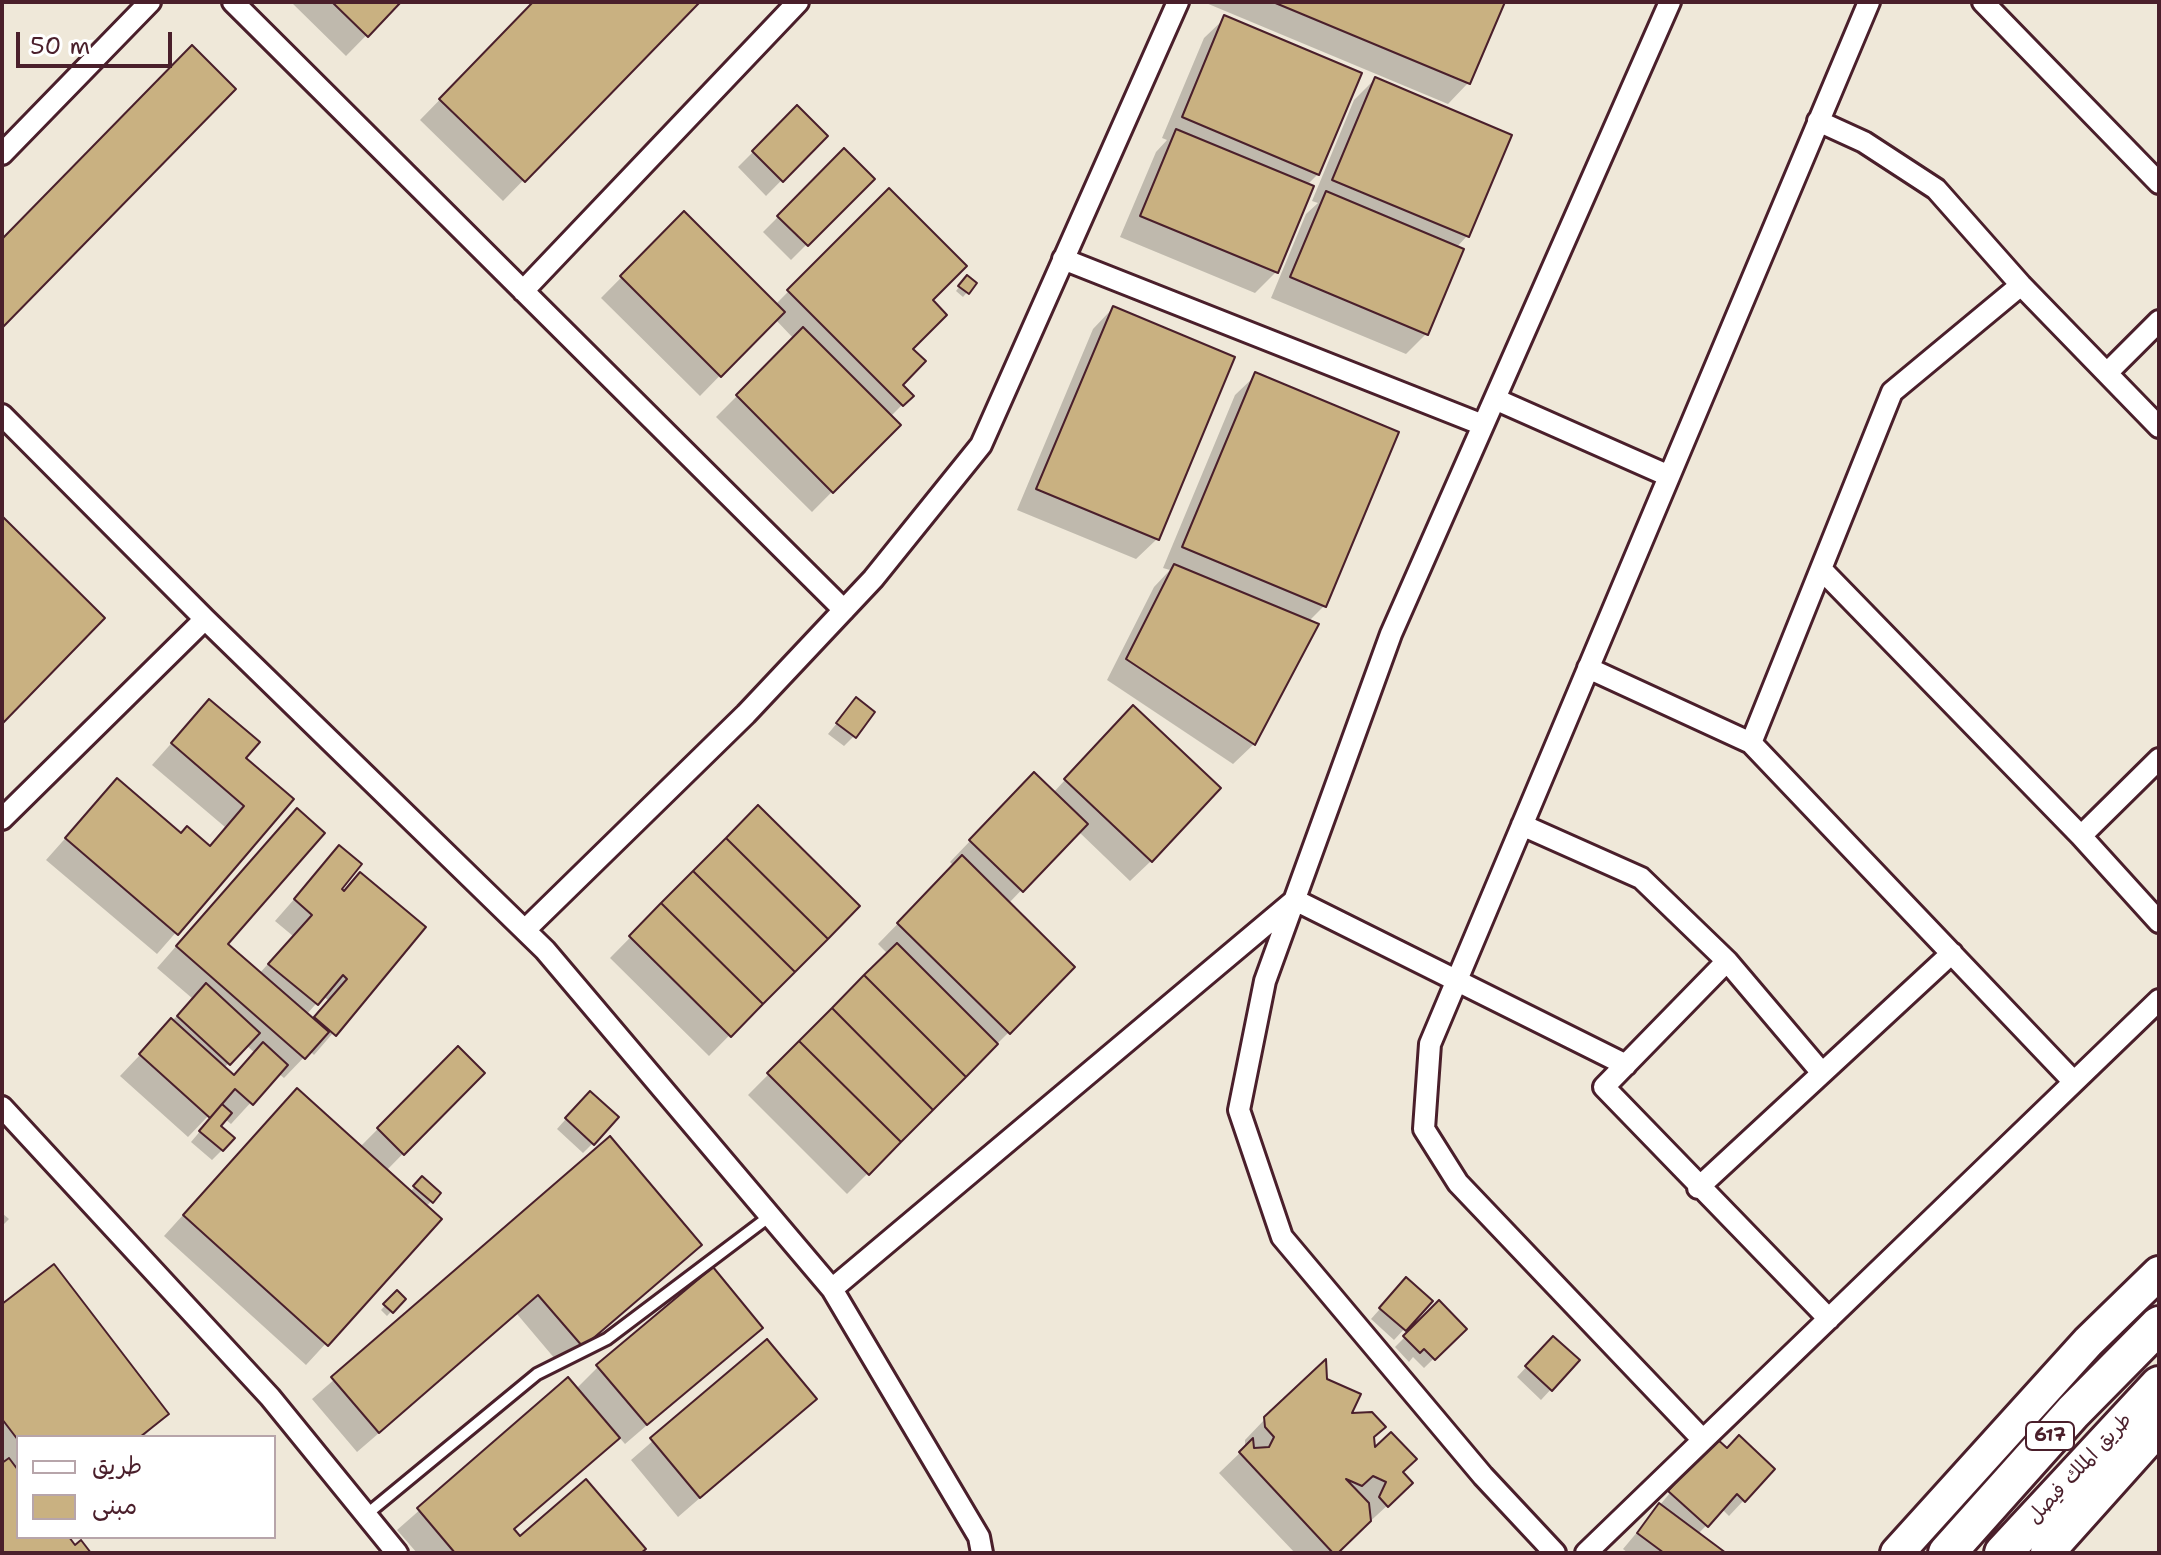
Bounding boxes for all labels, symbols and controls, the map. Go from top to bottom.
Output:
scale bar [20,16,176,66]
text: 50 m [30,30,90,62]
street label: طريق الملك فيصل [2023,1409,2137,1529]
road number: 617 [2026,1422,2074,1450]
legend [16,1435,276,1539]
text: طريق [92,1450,142,1482]
text: مبنى [92,1490,137,1522]

